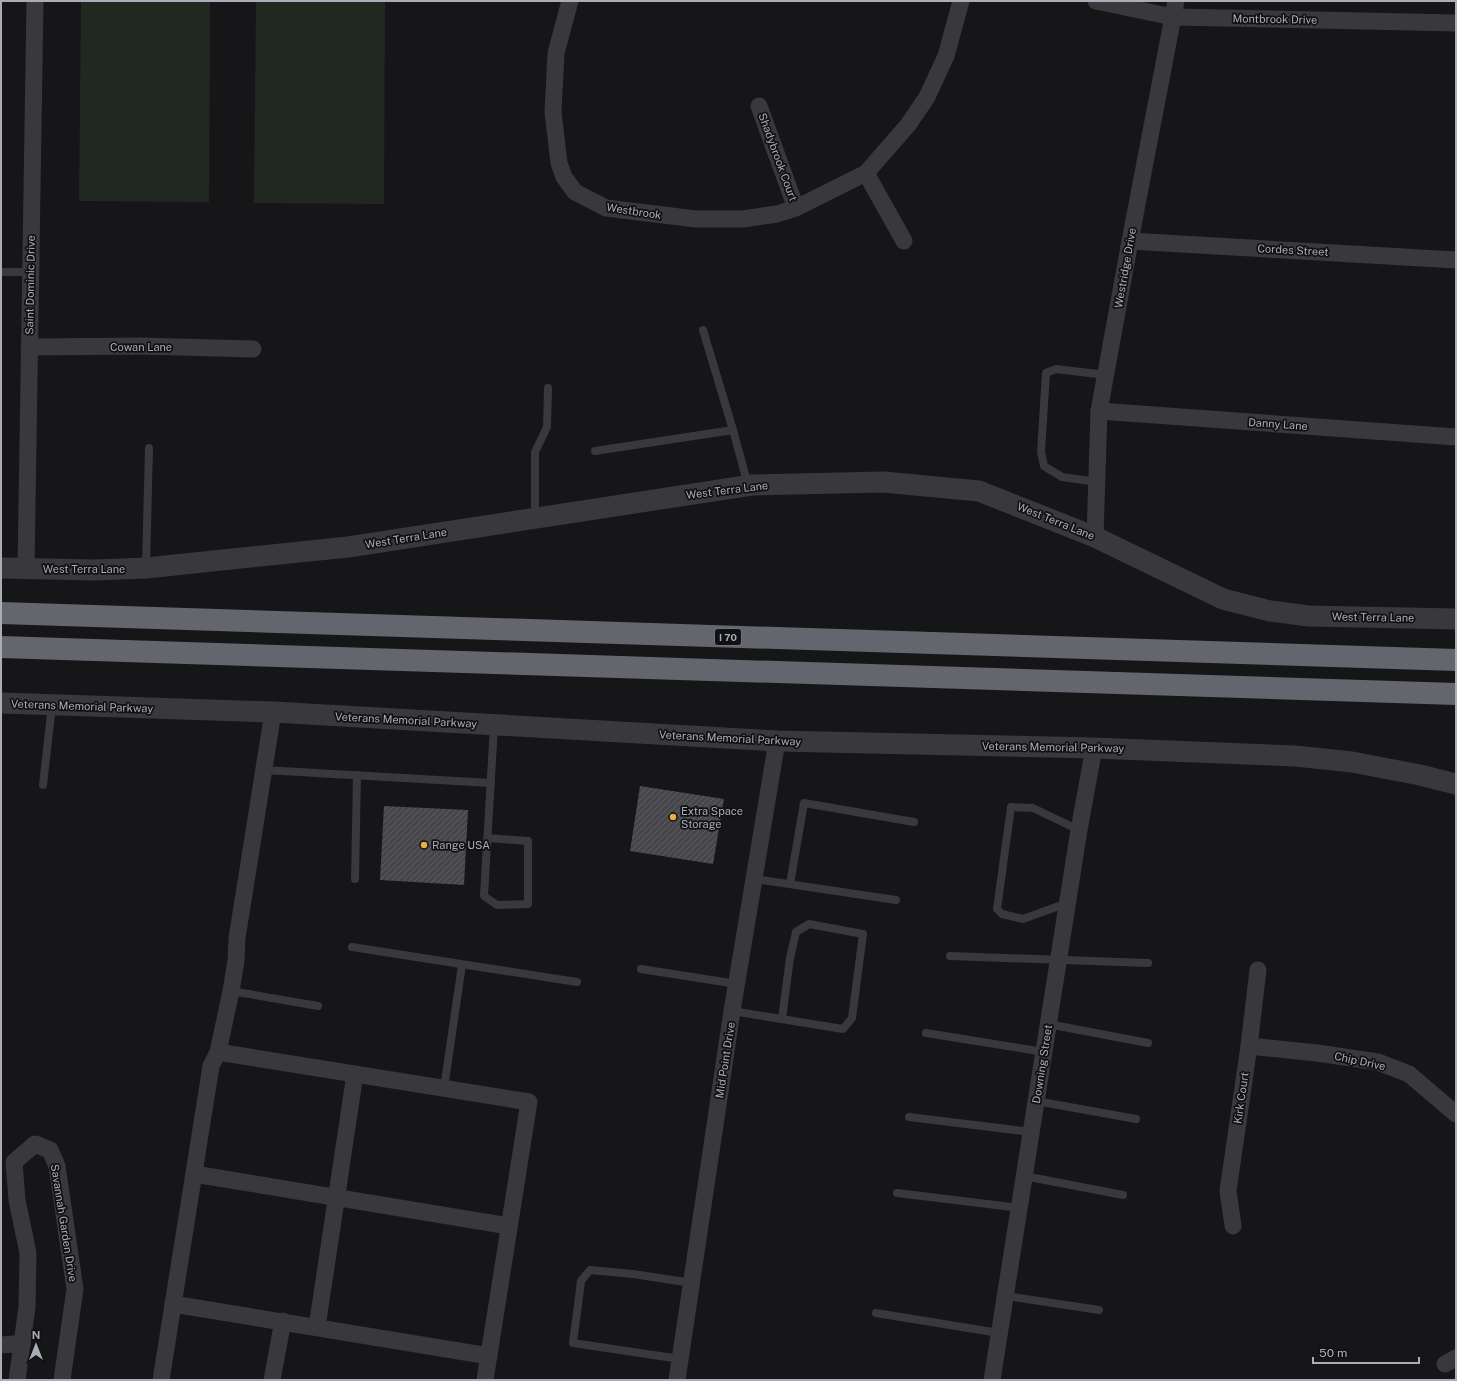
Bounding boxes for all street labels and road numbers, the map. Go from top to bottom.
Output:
street label: Montbrook Drive [1233,12,1317,26]
street label: Shadybrook Court [756,111,800,203]
street label: Westbrook [606,201,662,221]
street label: Westridge Drive [1112,227,1138,309]
street label: Saint Dominic Drive [23,235,37,335]
street label: Cordes Street [1257,242,1329,258]
street label: Cowan Lane [110,341,172,353]
street label: Danny Lane [1248,416,1308,432]
street label: West Terra Lane [685,479,769,501]
street label: West Terra Lane [1015,500,1097,542]
street label: West Terra Lane [364,526,448,550]
street label: West Terra Lane [43,563,125,575]
street label: West Terra Lane [1332,610,1414,624]
road number: I 70 [715,629,741,645]
street label: Veterans Memorial Parkway [11,698,154,714]
street label: Veterans Memorial Parkway [335,710,478,730]
street label: Veterans Memorial Parkway [659,728,802,748]
street label: Veterans Memorial Parkway [982,740,1124,754]
street label: Mid Point Drive [713,1021,737,1099]
street label: Downing Street [1030,1024,1054,1104]
street label: Chip Drive [1333,1050,1387,1072]
street label: Kirk Court [1231,1071,1251,1125]
street label: Savannah Garden Drive [49,1163,79,1283]

